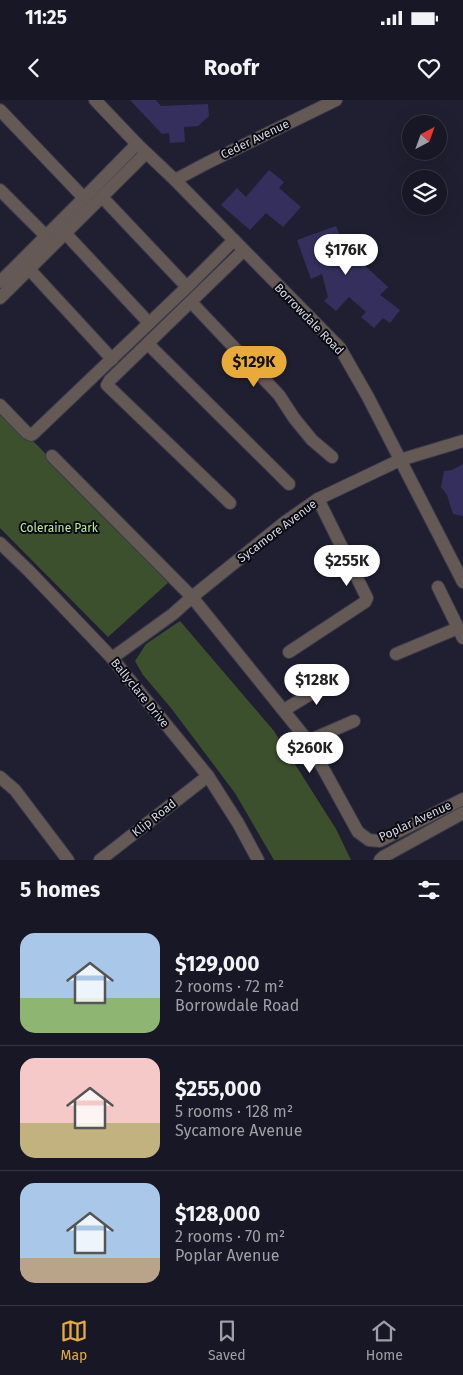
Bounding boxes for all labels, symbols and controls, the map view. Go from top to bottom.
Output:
text: 11:25 [25,6,67,29]
icon: back [20,54,48,82]
text: Roofr [204,54,259,81]
icon: heart [415,54,443,82]
north arrow [402,115,448,160]
map controls [402,115,447,215]
street label: Ceder Avenue [219,116,291,162]
button: layers [402,170,447,215]
pin: $176K [311,234,381,276]
text: $176K [325,240,367,259]
street label: Borrowdale Road [272,281,346,357]
pin: $129K [219,346,289,388]
text: $129K [233,352,275,371]
street label: Sycamore Avenue [235,497,319,565]
park label: Coleraine Park [20,521,99,535]
pin: $255K [312,544,382,587]
text: $255K [325,551,369,570]
street label: Ballyclare Drive [108,656,172,730]
pin: $128K [282,664,352,706]
text: $128K [295,670,339,689]
pin: $260K [275,732,345,774]
text: $260K [287,738,333,757]
street label: Klip Road [129,796,179,840]
street label: Poplar Avenue [377,798,453,844]
icon: filters [415,876,443,904]
text: 5 homes [20,877,100,903]
text: $129,000 [175,951,260,977]
icon: home [60,953,120,1013]
text: 2 rooms · 72 m² [175,977,284,996]
text: Borrowdale Road [175,996,299,1015]
text: $255,000 [175,1076,261,1102]
icon: home [60,1078,120,1138]
text: 5 rooms · 128 m² [175,1102,293,1121]
text: Sycamore Avenue [175,1121,302,1140]
text: $128,000 [175,1201,260,1227]
icon: home [60,1203,120,1263]
text: 2 rooms · 70 m² [175,1227,285,1246]
text: Poplar Avenue [175,1246,280,1265]
tab: Map [60,1317,88,1364]
tab: Saved [208,1317,246,1364]
tab: Home [366,1317,403,1364]

